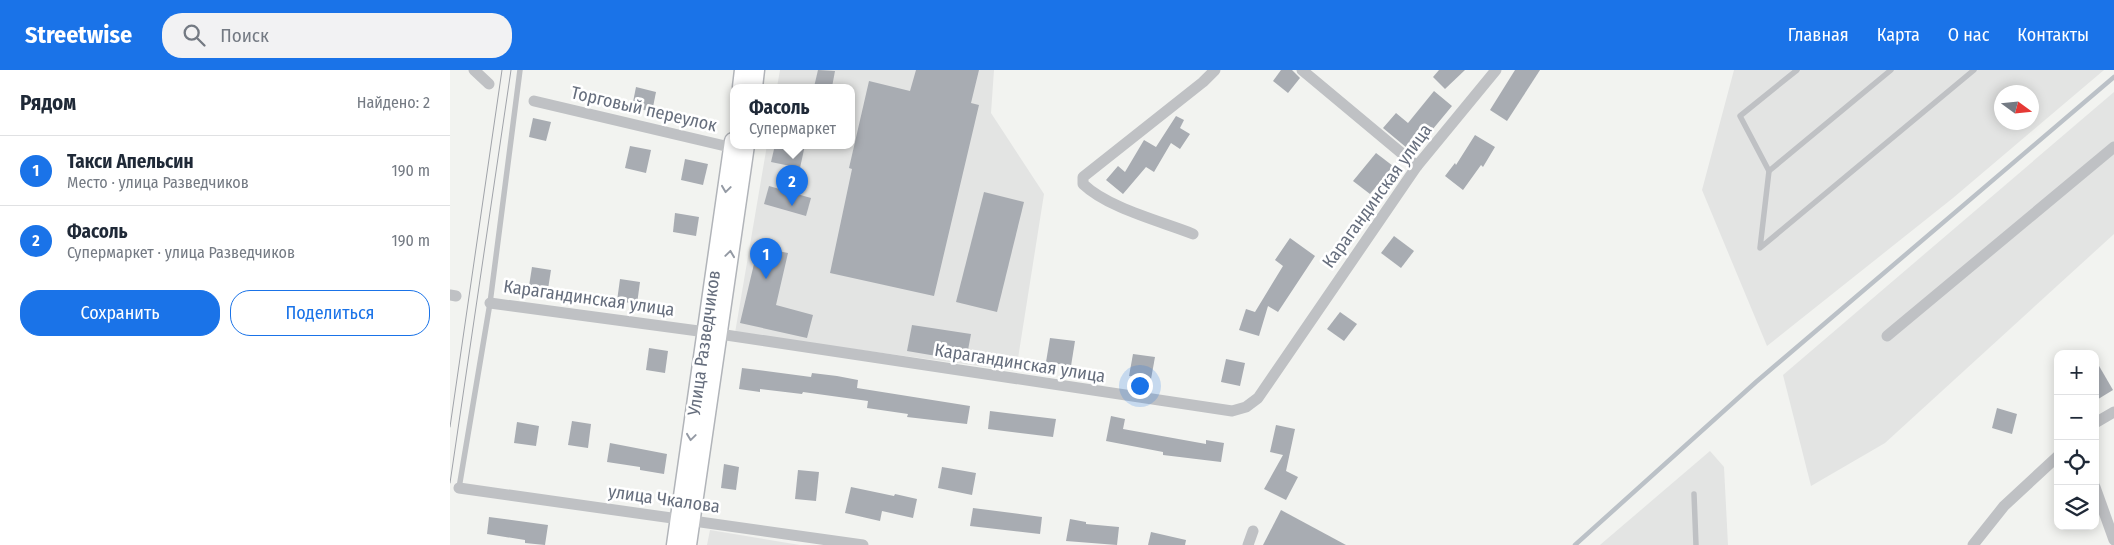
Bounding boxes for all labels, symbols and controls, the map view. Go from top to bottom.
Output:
search box [162,13,512,58]
text: Streetwise [25,21,132,49]
icon: search [180,21,208,49]
text: Поиск [220,24,269,47]
text: Главная [1788,24,1849,46]
text: Карта [1877,24,1920,46]
text: О нас [1948,24,1989,46]
text: Контакты [2017,24,2089,46]
street label: Торговый переулок [569,82,720,137]
popup [730,84,855,149]
north arrow [1994,85,2039,130]
text: Рядом [20,90,76,116]
text: Найдено: 2 [357,93,430,112]
text: Фасоль [749,96,810,119]
text: Супермаркет [749,119,836,138]
street label: Карагандинская улица [1317,120,1437,272]
text: Такси Апельсин [67,150,194,173]
text: 1 [33,161,39,180]
text: 190 m [392,161,430,180]
pin: 2 [776,165,808,206]
text: Место · улица Разведчиков [67,173,249,192]
one-way arrow [722,185,732,194]
text: Фасоль [67,220,128,243]
text: 2 [32,231,40,250]
text: 190 m [392,231,430,250]
pin: 1 [750,238,782,279]
text: Супермаркет · улица Разведчиков [67,243,295,262]
one-way arrow [724,250,734,259]
street label: Улица Разведчиков [683,269,725,418]
street label: Карагандинская улица [502,275,676,321]
button: Сохранить [20,290,220,336]
button: Поделиться [230,290,430,336]
street label: Карагандинская улица [933,339,1107,387]
map controls [2054,350,2099,530]
button: + [2054,350,2099,395]
your location [1127,373,1153,399]
button: − [2054,395,2099,440]
one-way arrow [686,433,697,441]
button: locate [2054,440,2099,485]
street label: улица Чкалова [607,480,721,518]
button: layers [2054,485,2099,530]

